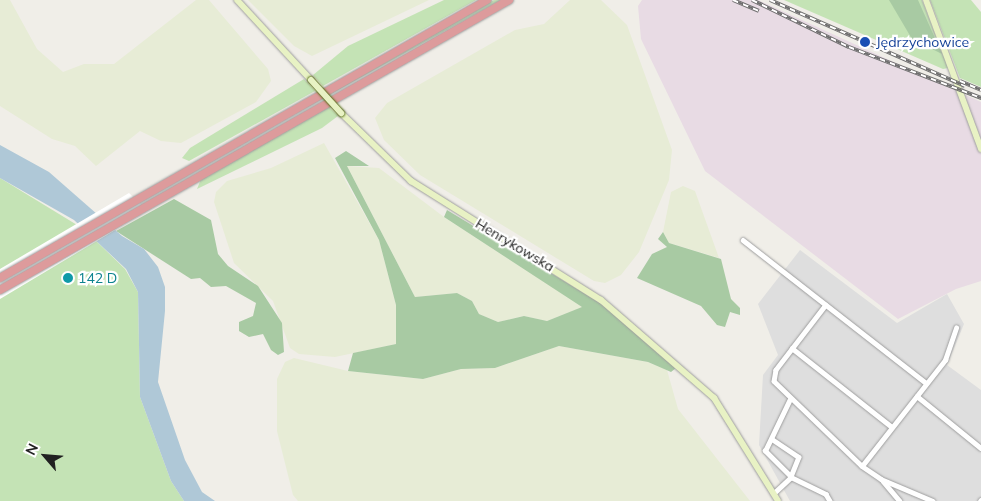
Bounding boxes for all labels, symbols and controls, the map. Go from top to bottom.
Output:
place label: Jędrzychowice [876,34,969,50]
marker: Jędrzychowice [858,35,872,49]
street label: Henrykowska [473,215,557,275]
place label: 142 D [78,270,117,286]
marker: 142 D [62,272,74,284]
north arrow [20,431,70,481]
text: N [21,440,42,458]

